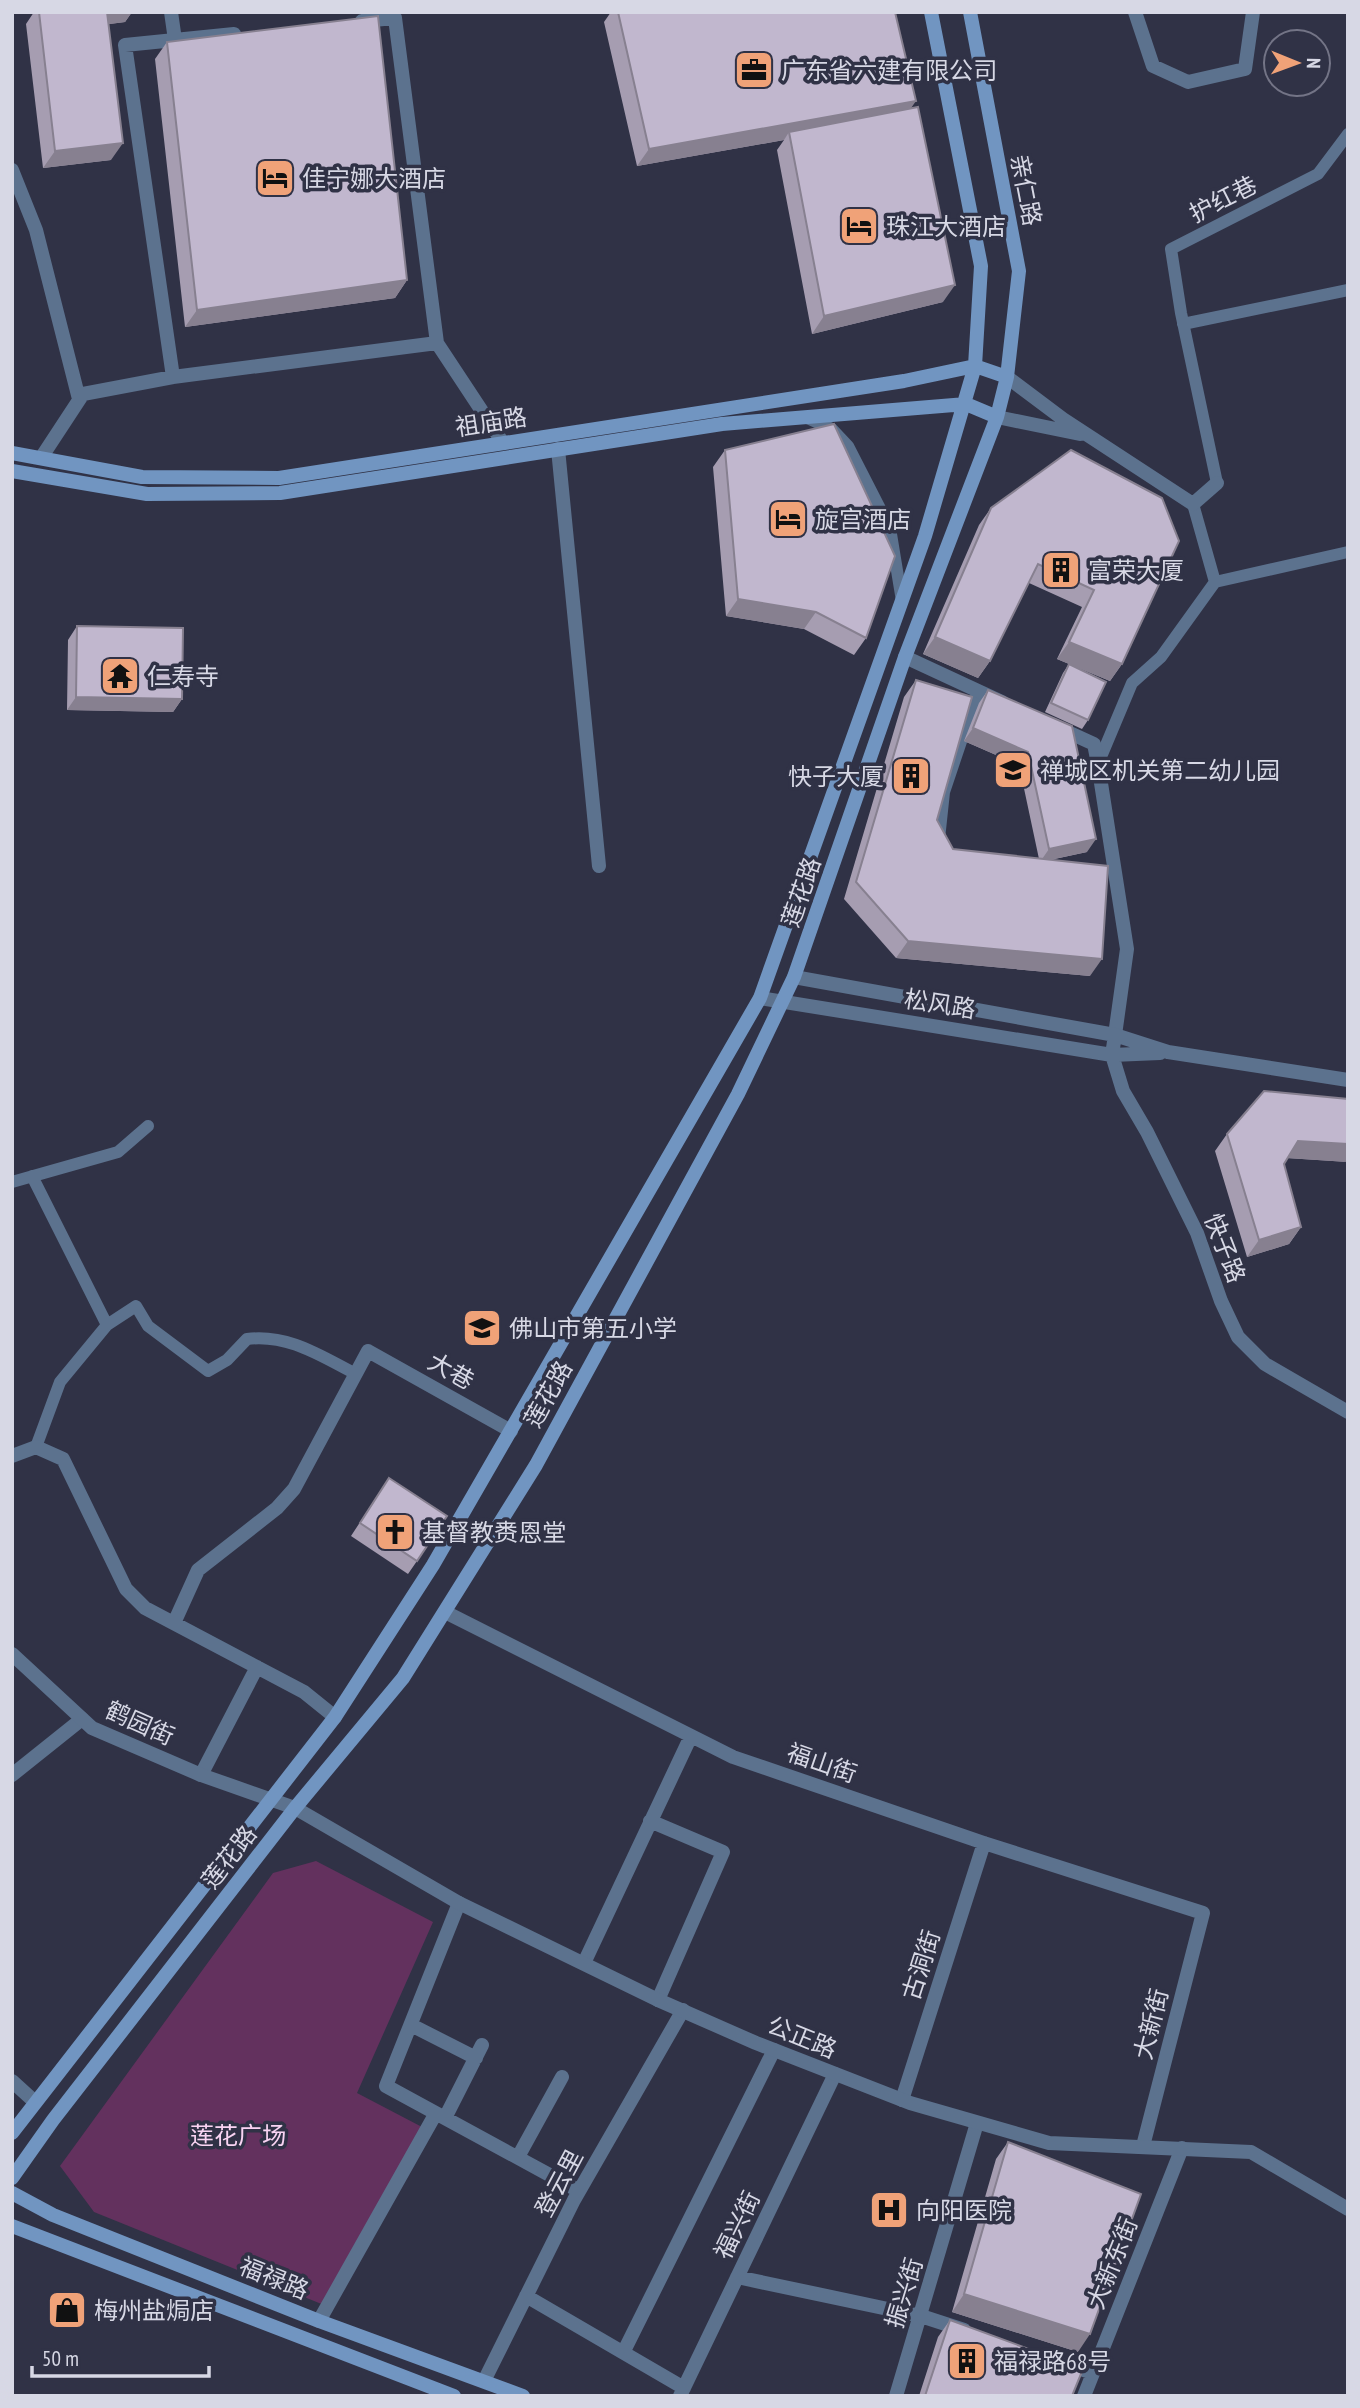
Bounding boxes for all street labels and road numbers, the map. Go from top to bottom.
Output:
street label: 亲仁路 [1004,152,1048,228]
street label: 护红巷 [1184,169,1262,229]
street label: 祖庙路 [453,401,529,443]
street label: 莲花路 [775,853,827,931]
street label: 松风路 [902,983,978,1025]
street label: 快子路 [1198,1209,1252,1287]
street label: 大巷 [422,1346,480,1396]
street label: 莲花路 [517,1355,579,1433]
street label: 鹤园街 [101,1694,179,1752]
street label: 福山街 [783,1737,861,1789]
street label: 莲花路 [195,1819,263,1895]
street label: 古洞街 [895,1926,947,2004]
street label: 大新街 [1127,1985,1175,2063]
street label: 公正路 [763,2009,841,2065]
street label: 登云里 [528,2144,590,2222]
street label: 福兴街 [707,2186,767,2264]
street label: 大新东街 [1080,2213,1144,2313]
street label: 福禄路 [235,2250,313,2306]
street label: 振兴街 [879,2254,929,2332]

